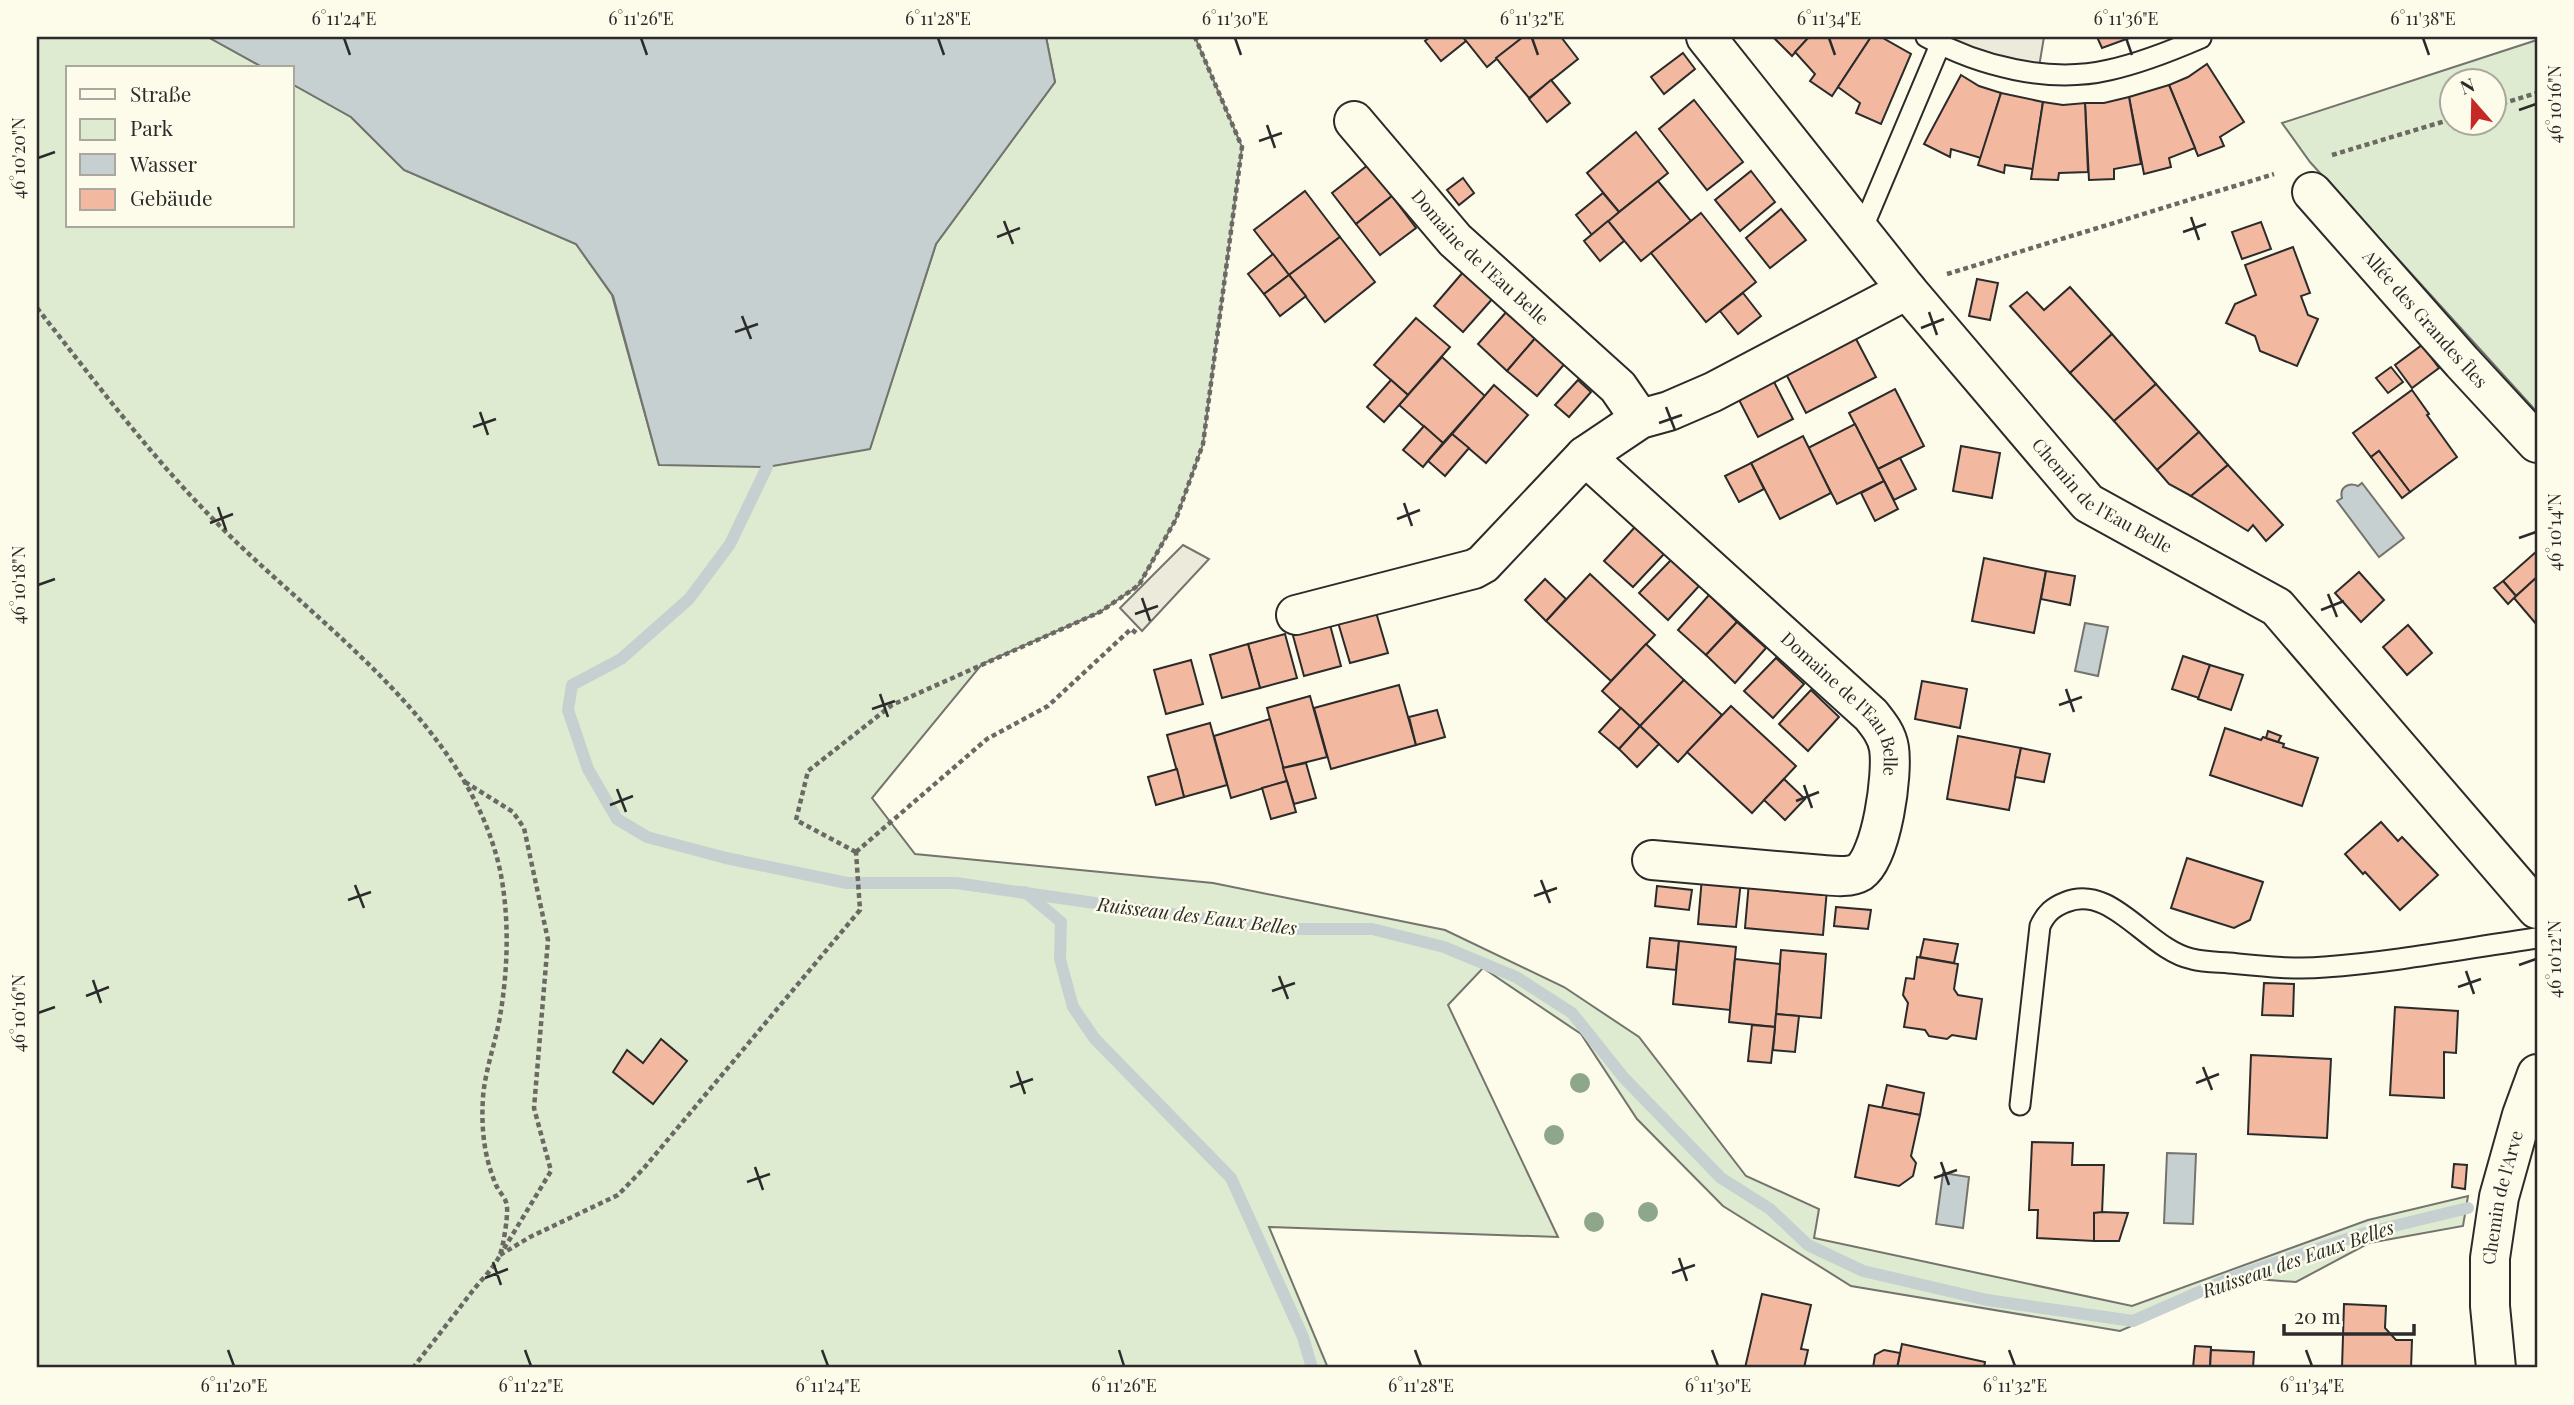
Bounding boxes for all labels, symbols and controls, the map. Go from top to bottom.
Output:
text: 6°11'24"E [311,6,377,30]
text: 6°11'26"E [608,6,674,30]
text: 6°11'28"E [905,6,971,30]
text: 6°11'30"E [1202,6,1268,30]
text: 6°11'32"E [1500,6,1564,30]
text: 6°11'34"E [1797,6,1861,30]
text: 6°11'36"E [2093,6,2159,30]
text: 6°11'38"E [2390,6,2456,30]
text: 46°10'16"N [2542,65,2566,143]
legend [66,66,294,228]
north arrow [2438,66,2508,136]
text: N [2456,70,2478,100]
text: Straße [130,79,191,107]
text: Park [130,113,174,141]
text: 46°10'20"N [6,117,30,199]
text: Wasser [129,149,198,177]
text: Gebäude [130,183,213,211]
street label: Domaine de l'Eau Belle [1406,184,1554,330]
street label: Allée des Grandes Îles [2357,244,2493,393]
street label: Chemin de l'Eau Belle [2027,433,2177,558]
text: 46°10'14"N [2542,493,2566,571]
text: 46°10'18"N [6,545,30,624]
street label: Domaine de l'Eau Belle [1776,626,1903,777]
water label: Ruisseau des Eaux Belles [1095,890,1298,940]
text: 46°10'12"N [2542,920,2566,998]
text: 46°10'16"N [6,974,30,1052]
street label: Chemin de l'Arve [2477,1128,2528,1265]
water label: Ruisseau des Eaux Belles [2197,1213,2397,1303]
scale bar [2284,1293,2413,1337]
text: 20 m [2294,1301,2341,1329]
text: 6°11'20"E [200,1373,268,1397]
text: 6°11'22"E [499,1373,564,1397]
text: 6°11'24"E [795,1373,861,1397]
text: 6°11'26"E [1091,1373,1157,1397]
text: 6°11'28"E [1388,1373,1454,1397]
text: 6°11'30"E [1685,1373,1751,1397]
text: 6°11'32"E [1983,1373,2047,1397]
text: 6°11'34"E [2280,1373,2344,1397]

